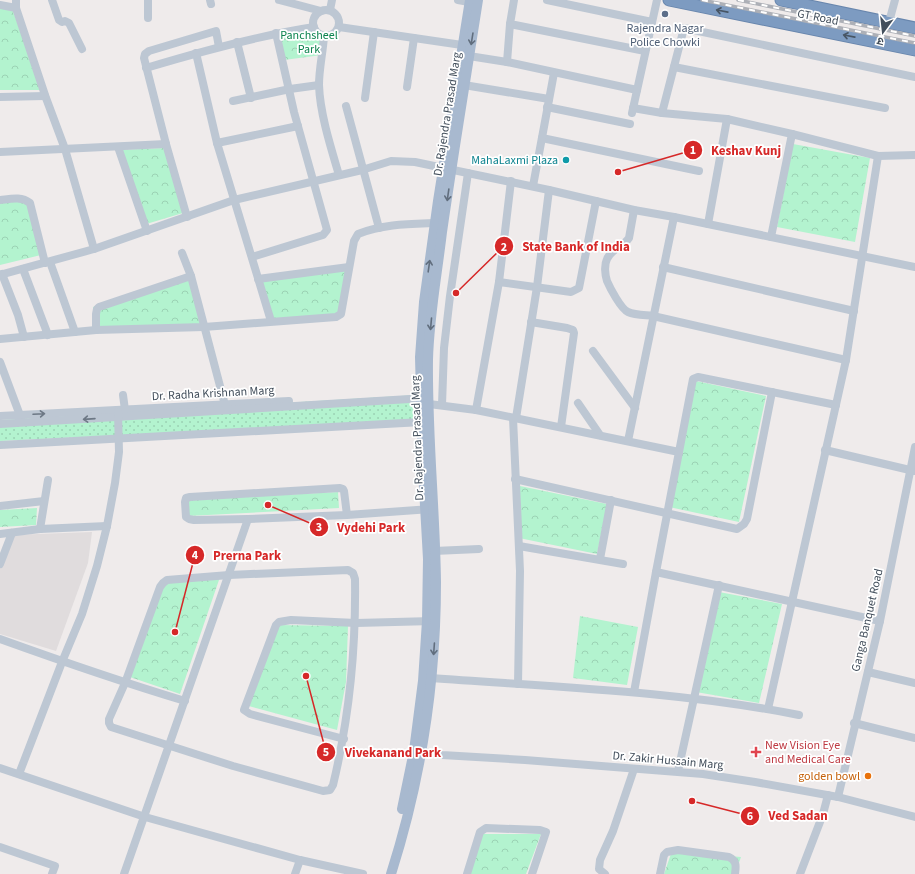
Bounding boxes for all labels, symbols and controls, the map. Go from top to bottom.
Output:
street label: GT Road [796,5,840,30]
one-way arrow [716,6,729,14]
marker: Rajendra Nagar Police Chowki [660,9,670,19]
north arrow [863,12,903,52]
place label: Rajendra Nagar Police Chowki [626,20,704,51]
park label: Panchsheel Park [280,27,338,58]
one-way arrow [468,32,476,45]
one-way arrow [843,32,856,40]
text: उ [875,33,886,49]
street label: Dr. Rajendra Prasad Marg [429,51,466,177]
callout: Keshav Kunj [683,138,789,163]
text: 1 [690,142,696,159]
text: Keshav Kunj [711,142,781,160]
place label: MahaLaxmi Plaza [471,152,558,169]
marker: MahaLaxmi Plaza [561,155,571,165]
one-way arrow [444,188,452,201]
callout: State Bank of India [494,234,638,259]
text: State Bank of India [522,238,630,256]
text: 2 [501,239,507,256]
one-way arrow [425,260,433,273]
one-way arrow [427,317,434,330]
street label: Dr. Rajendra Prasad Marg [407,375,428,501]
street label: Dr. Radha Krishnan Marg [151,382,275,405]
one-way arrow [32,411,45,418]
one-way arrow [83,415,96,422]
callout: Vydehi Park [309,515,413,540]
text: 3 [316,519,322,536]
text: Vydehi Park [336,519,406,537]
callout: Prerna Park [185,543,289,568]
text: 4 [192,547,199,564]
text: Prerna Park [213,547,282,565]
street label: Ganga Banquet Road [847,567,888,673]
one-way arrow [430,642,437,655]
place label: New Vision Eye and Medical Care [765,737,851,768]
callout: Vivekanand Park [316,740,449,765]
text: 5 [323,744,329,761]
text: Vivekanand Park [344,744,442,762]
marker: New Vision Eye and Medical Care [750,746,762,758]
street label: Dr. Zakir Hussain Marg [612,747,724,774]
place label: golden bowl [798,768,860,785]
marker: golden bowl [863,771,873,781]
callout: Ved Sadan [740,803,836,828]
text: Ved Sadan [767,807,828,825]
text: 6 [747,808,753,825]

